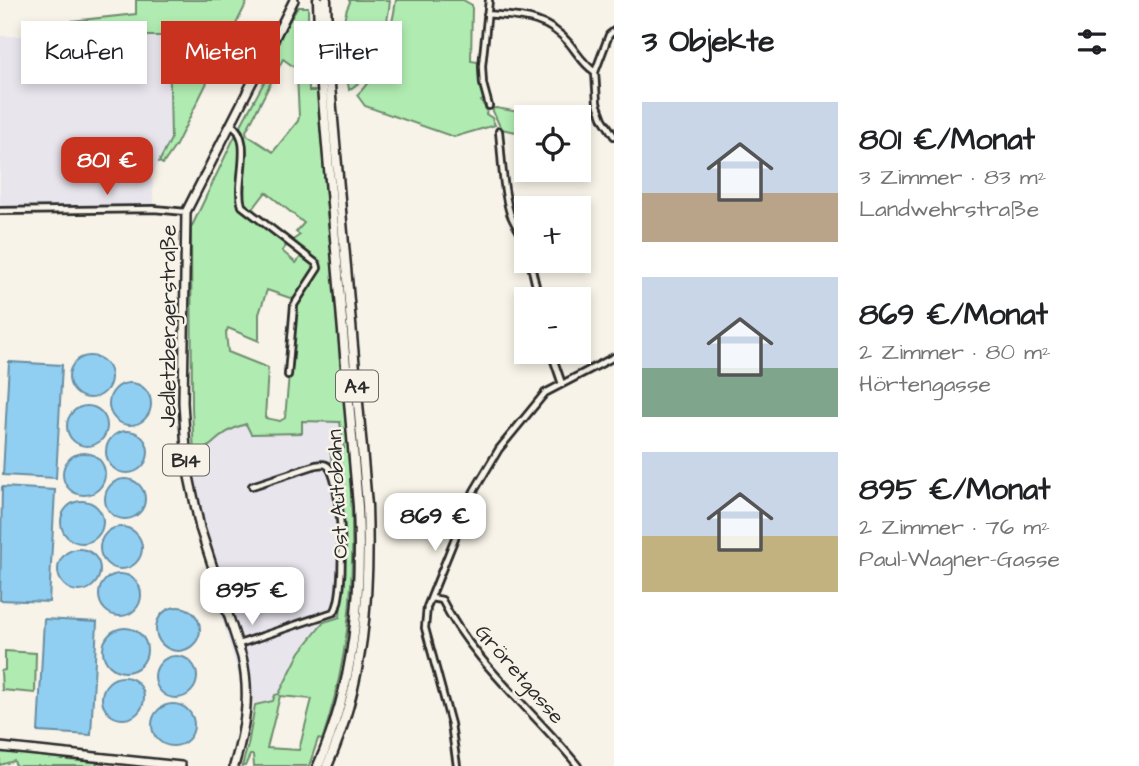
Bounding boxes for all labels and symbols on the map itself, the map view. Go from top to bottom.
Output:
pin: 801 € [58,138,156,197]
street label: Jedletzbergerstraße [154,225,185,427]
road number: A4 [336,370,378,402]
street label: Ost Autobahn [320,429,355,559]
road number: B14 [163,444,209,475]
pin: 869 € [386,494,484,553]
pin: 895 € [203,568,301,627]
street label: Gröretgasse [467,618,571,732]

